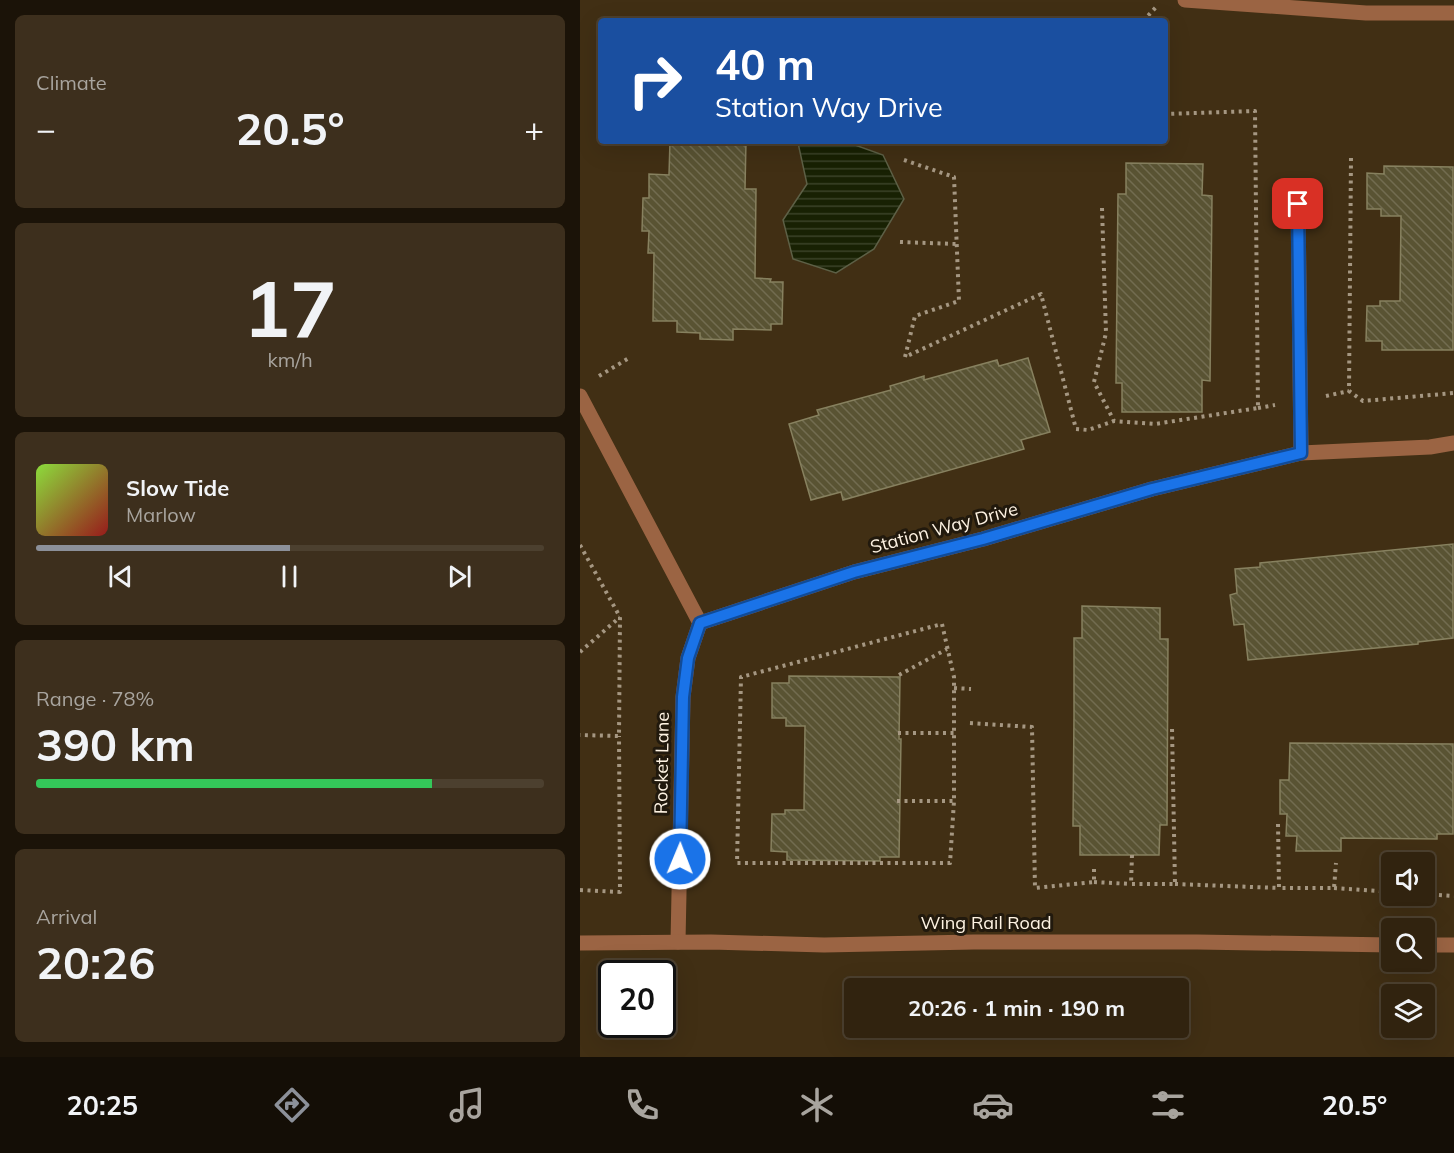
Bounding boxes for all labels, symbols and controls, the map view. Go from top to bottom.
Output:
text: 40 m [715,38,815,91]
icon: right [616,42,694,120]
text: Climate [36,70,107,95]
text: Station Way Drive [715,90,943,124]
text: 20.5° [235,100,345,156]
text: − [36,108,56,149]
text: + [524,108,544,149]
pin [1272,178,1323,229]
icon: arrive [1281,187,1314,220]
text: 17 [243,259,337,357]
text: km/h [267,347,313,372]
text: Slow Tide [126,474,229,502]
street label: Station Way Drive [868,497,1020,558]
text: Marlow [126,502,196,527]
icon: previous [104,560,137,593]
icon: pause [273,560,306,593]
icon: next [443,560,476,593]
text: Range · 78% [36,686,154,711]
street label: Rocket Lane [649,712,674,814]
text: 390 km [36,716,195,772]
position arrow [648,827,712,891]
map controls [1381,852,1435,1038]
button: sound [1381,852,1435,906]
text: Arrival [36,904,97,929]
street label: Wing Rail Road [920,911,1052,934]
button: search [1381,918,1435,972]
text: 20:26 [36,934,155,990]
speed limit sign: 20 [598,960,676,1038]
button: layers [1381,984,1435,1038]
text: 20:26 · 1 min · 190 m [908,994,1125,1022]
icon: directions [271,1084,313,1126]
icon: music [446,1084,488,1126]
icon: phone [621,1084,663,1126]
icon: climate [796,1084,838,1126]
icon: car [972,1084,1014,1126]
icon: filters [1147,1084,1189,1126]
text: 20:25 [67,1088,138,1122]
text: 20.5° [1322,1088,1387,1122]

